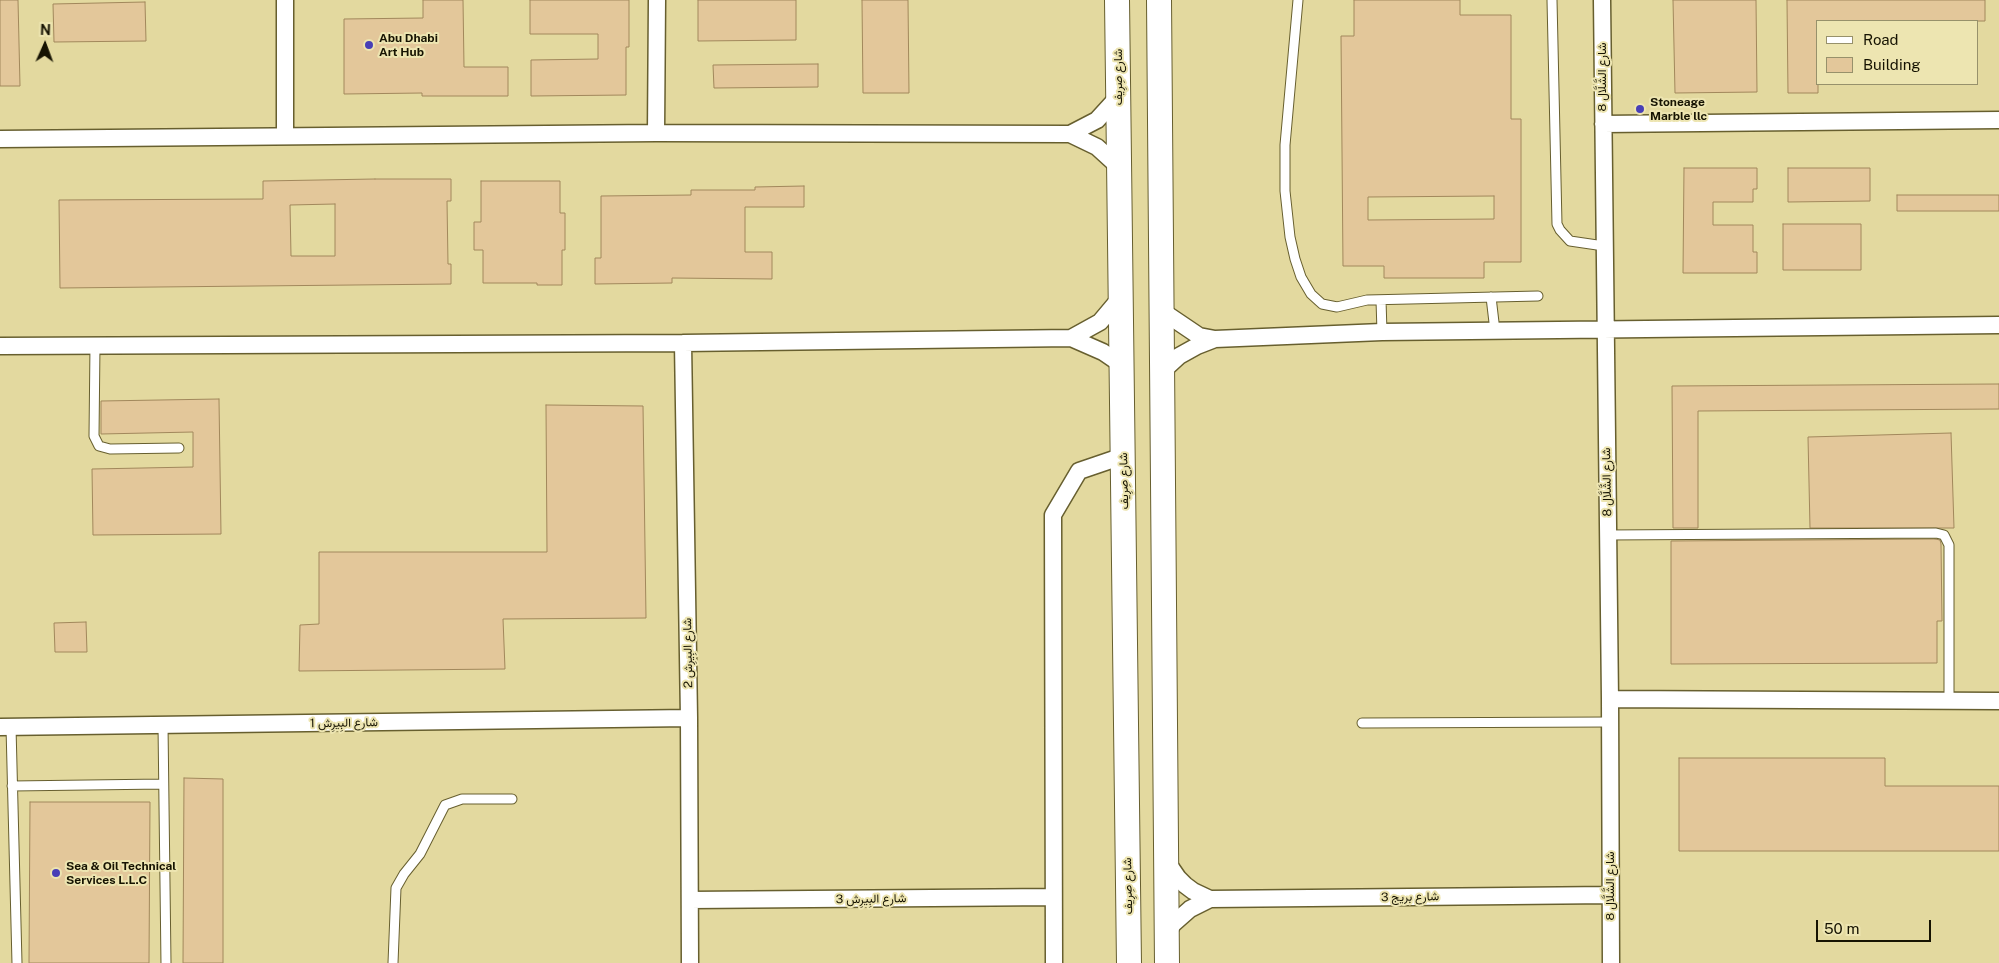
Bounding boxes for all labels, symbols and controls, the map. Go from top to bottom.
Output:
north arrow [20,20,70,70]
legend [1816,20,1979,85]
text: N [40,22,51,38]
place label: Abu Dhabi Art Hub [379,31,438,59]
text: Road [1863,31,1899,48]
marker: Abu Dhabi Art Hub [363,39,375,51]
street label: شارع الشَّلَّال 8 [1595,42,1609,112]
street label: شارع صِرِيف [1111,49,1125,105]
text: Building [1863,56,1921,73]
place label: Stoneage Marble llc [1650,95,1707,123]
marker: Stoneage Marble llc [1634,103,1646,115]
street label: شارع الشَّلَّال 8 [1599,447,1615,517]
street label: شارع صِرِيف [1116,453,1132,509]
street label: شارع البِيرِش 2 [680,618,696,688]
street label: شارع البِيرِش 1 [310,715,378,731]
street label: شارع الشَّلَّال 8 [1603,851,1617,921]
street label: شارع صِرِيف [1120,858,1136,914]
place label: Sea & Oil Technical Services L.L.C [66,859,176,887]
marker: Sea & Oil Technical Services L.L.C [50,867,62,879]
street label: شارع بريج 3 [1381,889,1439,905]
street label: شارع البِيرِش 3 [836,891,906,907]
scale bar [1819,910,1934,942]
text: 50 m [1824,920,1859,937]

